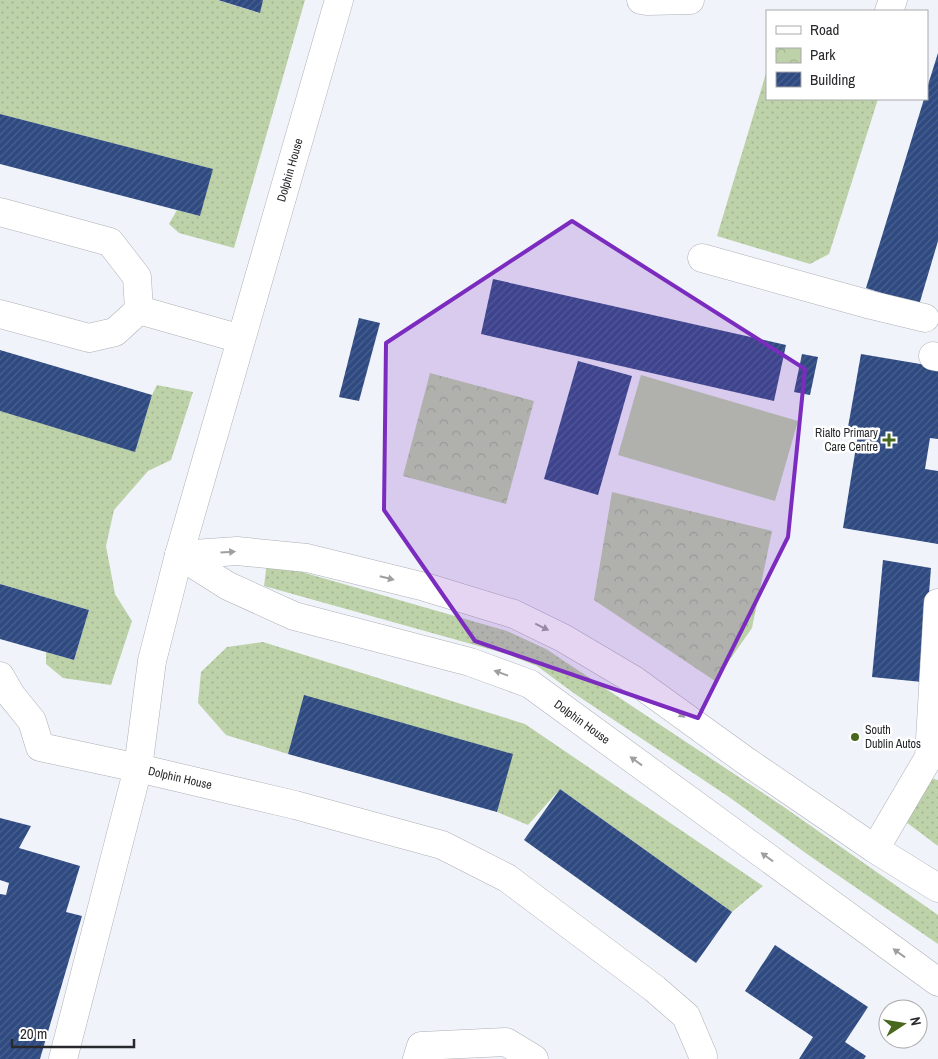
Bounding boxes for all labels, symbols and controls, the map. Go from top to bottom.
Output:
legend [766,10,928,100]
text: Road [810,19,839,40]
text: Park [810,44,836,65]
text: Building [810,69,855,90]
street label: Dolphin House [273,137,307,203]
place label: Rialto Primary Care Centre [815,425,878,455]
marker: Rialto Primary Care Centre [882,433,896,447]
one-way arrow [220,547,236,555]
one-way arrow [380,574,395,582]
one-way arrow [535,623,549,631]
one-way arrow [493,669,508,677]
street label: Dolphin House [551,696,613,748]
one-way arrow [673,708,686,718]
place label: South Dublin Autos [865,722,921,752]
marker: South Dublin Autos [849,731,861,743]
one-way arrow [630,756,643,767]
street label: Dolphin House [146,763,214,793]
one-way arrow [760,852,774,862]
one-way arrow [892,948,906,958]
north arrow [878,999,928,1049]
text: N [906,1015,925,1027]
scale bar [12,1016,135,1048]
text: 20 m [20,1023,47,1044]

